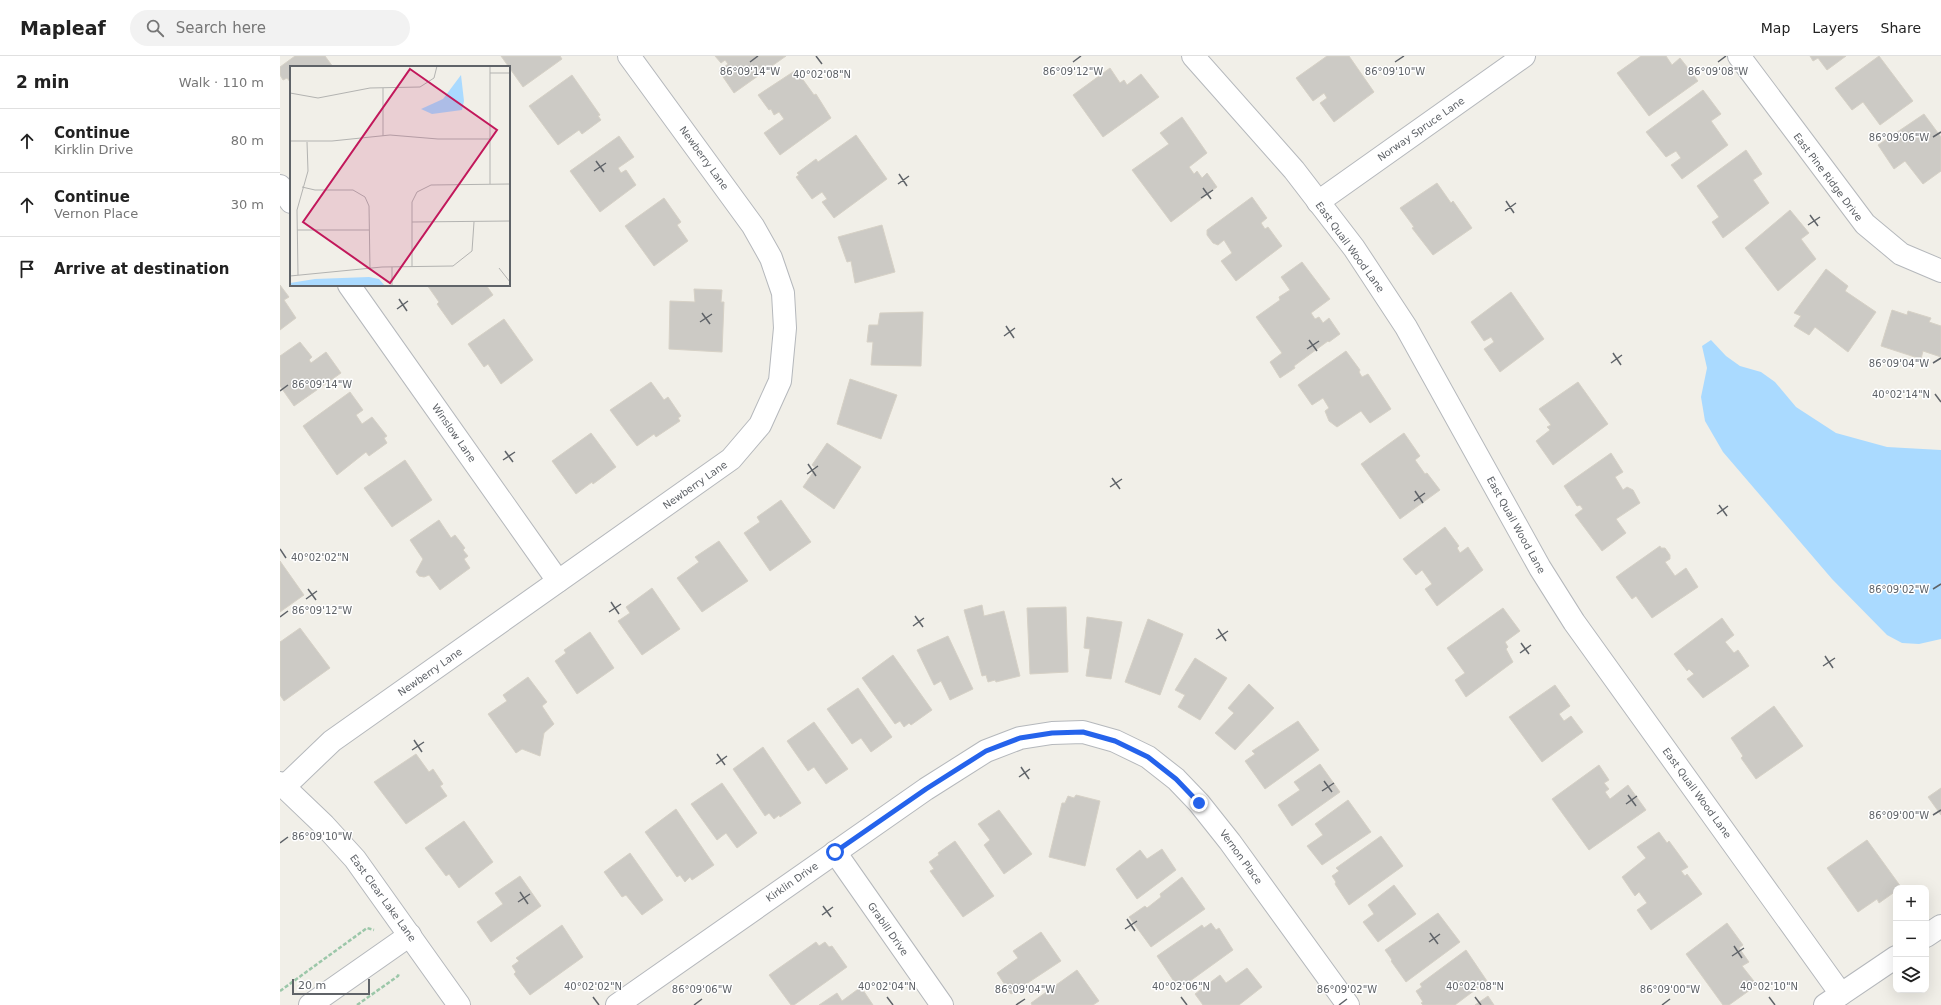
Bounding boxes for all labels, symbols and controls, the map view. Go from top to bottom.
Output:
search box [130,10,410,46]
text: Mapleaf [20,17,106,39]
icon: search [144,17,166,39]
text: Search here [176,19,266,37]
text: Map [1761,20,1790,36]
text: Layers [1812,20,1859,36]
text: Share [1881,20,1921,36]
inset map [290,66,510,286]
text: 86°09'14"W [720,66,780,77]
text: 86°09'12"W [1043,66,1103,77]
text: 86°09'10"W [1365,66,1425,77]
text: 86°09'08"W [1688,66,1748,77]
text: 40°02'08"N [793,69,851,80]
text: 2 min [16,72,69,92]
text: Walk · 110 m [179,75,264,90]
street label: Norway Spruce Lane [1376,95,1466,163]
text: Continue [54,124,130,142]
street label: Newberry Lane [677,124,731,192]
icon: ahead [16,130,38,152]
street label: East Pine Ridge Drive [1791,131,1865,223]
text: 86°09'06"W [1869,132,1929,143]
text: 80 m [231,133,264,148]
text: Kirklin Drive [54,142,133,157]
text: Continue [54,188,130,206]
icon: ahead [16,194,38,216]
text: 30 m [231,197,264,212]
street label: East Quail Wood Lane [1313,200,1387,294]
text: Vernon Place [54,206,138,221]
icon: arrive [16,258,38,280]
text: Arrive at destination [54,260,229,278]
text: 86°09'04"W [1869,358,1929,369]
text: 86°09'14"W [292,379,352,390]
text: 40°02'14"N [1872,389,1930,400]
street label: Winslow Lane [430,402,478,464]
street label: Newberry Lane [661,459,729,511]
street label: East Quail Wood Lane [1485,475,1547,575]
text: 40°02'02"N [291,552,349,563]
text: 86°09'02"W [1869,584,1929,595]
text: 86°09'12"W [292,605,352,616]
street label: Newberry Lane [396,646,464,698]
street label: East Quail Wood Lane [1660,746,1734,840]
route end [1190,794,1208,812]
text: 86°09'00"W [1869,810,1929,821]
street label: Vernon Place [1218,828,1264,886]
text: 86°09'10"W [292,831,352,842]
route start [826,843,844,861]
street label: East Clear Lake Lane [348,852,418,944]
street label: Kirklin Drive [764,860,820,904]
map controls [1893,885,1929,993]
button: + [1893,885,1929,921]
street label: Grabill Drive [866,900,910,958]
button: − [1893,921,1929,957]
button: layers [1893,957,1929,993]
scale bar [292,977,370,996]
text: 20 m [298,979,326,992]
text: 40°02'02"N [564,981,622,992]
text: 40°02'04"N [858,981,916,992]
text: 40°02'06"N [1152,981,1210,992]
text: 40°02'08"N [1446,981,1504,992]
text: 40°02'10"N [1740,981,1798,992]
text: 86°09'06"W [672,984,732,995]
text: 86°09'04"W [995,984,1055,995]
text: 86°09'02"W [1317,984,1377,995]
text: 86°09'00"W [1640,984,1700,995]

